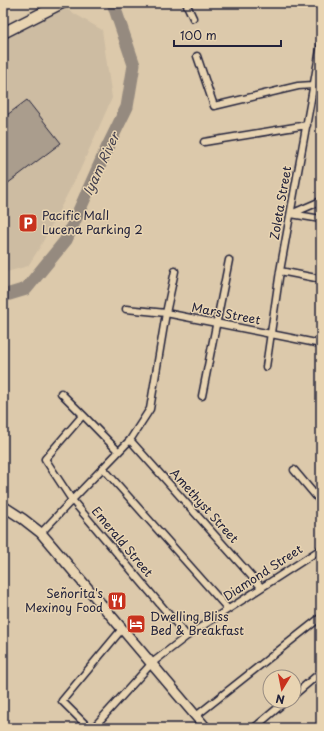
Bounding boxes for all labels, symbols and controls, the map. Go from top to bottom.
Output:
scale bar [174,22,281,48]
text: 100 m [180,26,217,44]
water label: Iyam River [78,127,124,198]
street label: Zoleta Street [265,164,295,241]
place label: Pacific Mall Lucena Parking 2 [42,206,143,238]
parking icon: Pacific Mall Lucena Parking 2 [17,212,39,234]
street label: Mars Street [190,298,262,329]
street label: Amethyst Street [166,464,243,547]
street label: Emerald Street [88,502,158,581]
street label: Diamond Street [219,540,306,605]
place label: Señorita's Mexinoy Food [25,584,104,616]
restaurant icon: Señorita's Mexinoy Food [106,590,128,612]
place label: Dwelling Bliss Bed & Breakfast [150,607,244,639]
hotel icon: Dwelling Bliss Bed & Breakfast [125,613,147,635]
north arrow [262,669,302,709]
text: N [274,690,286,708]

